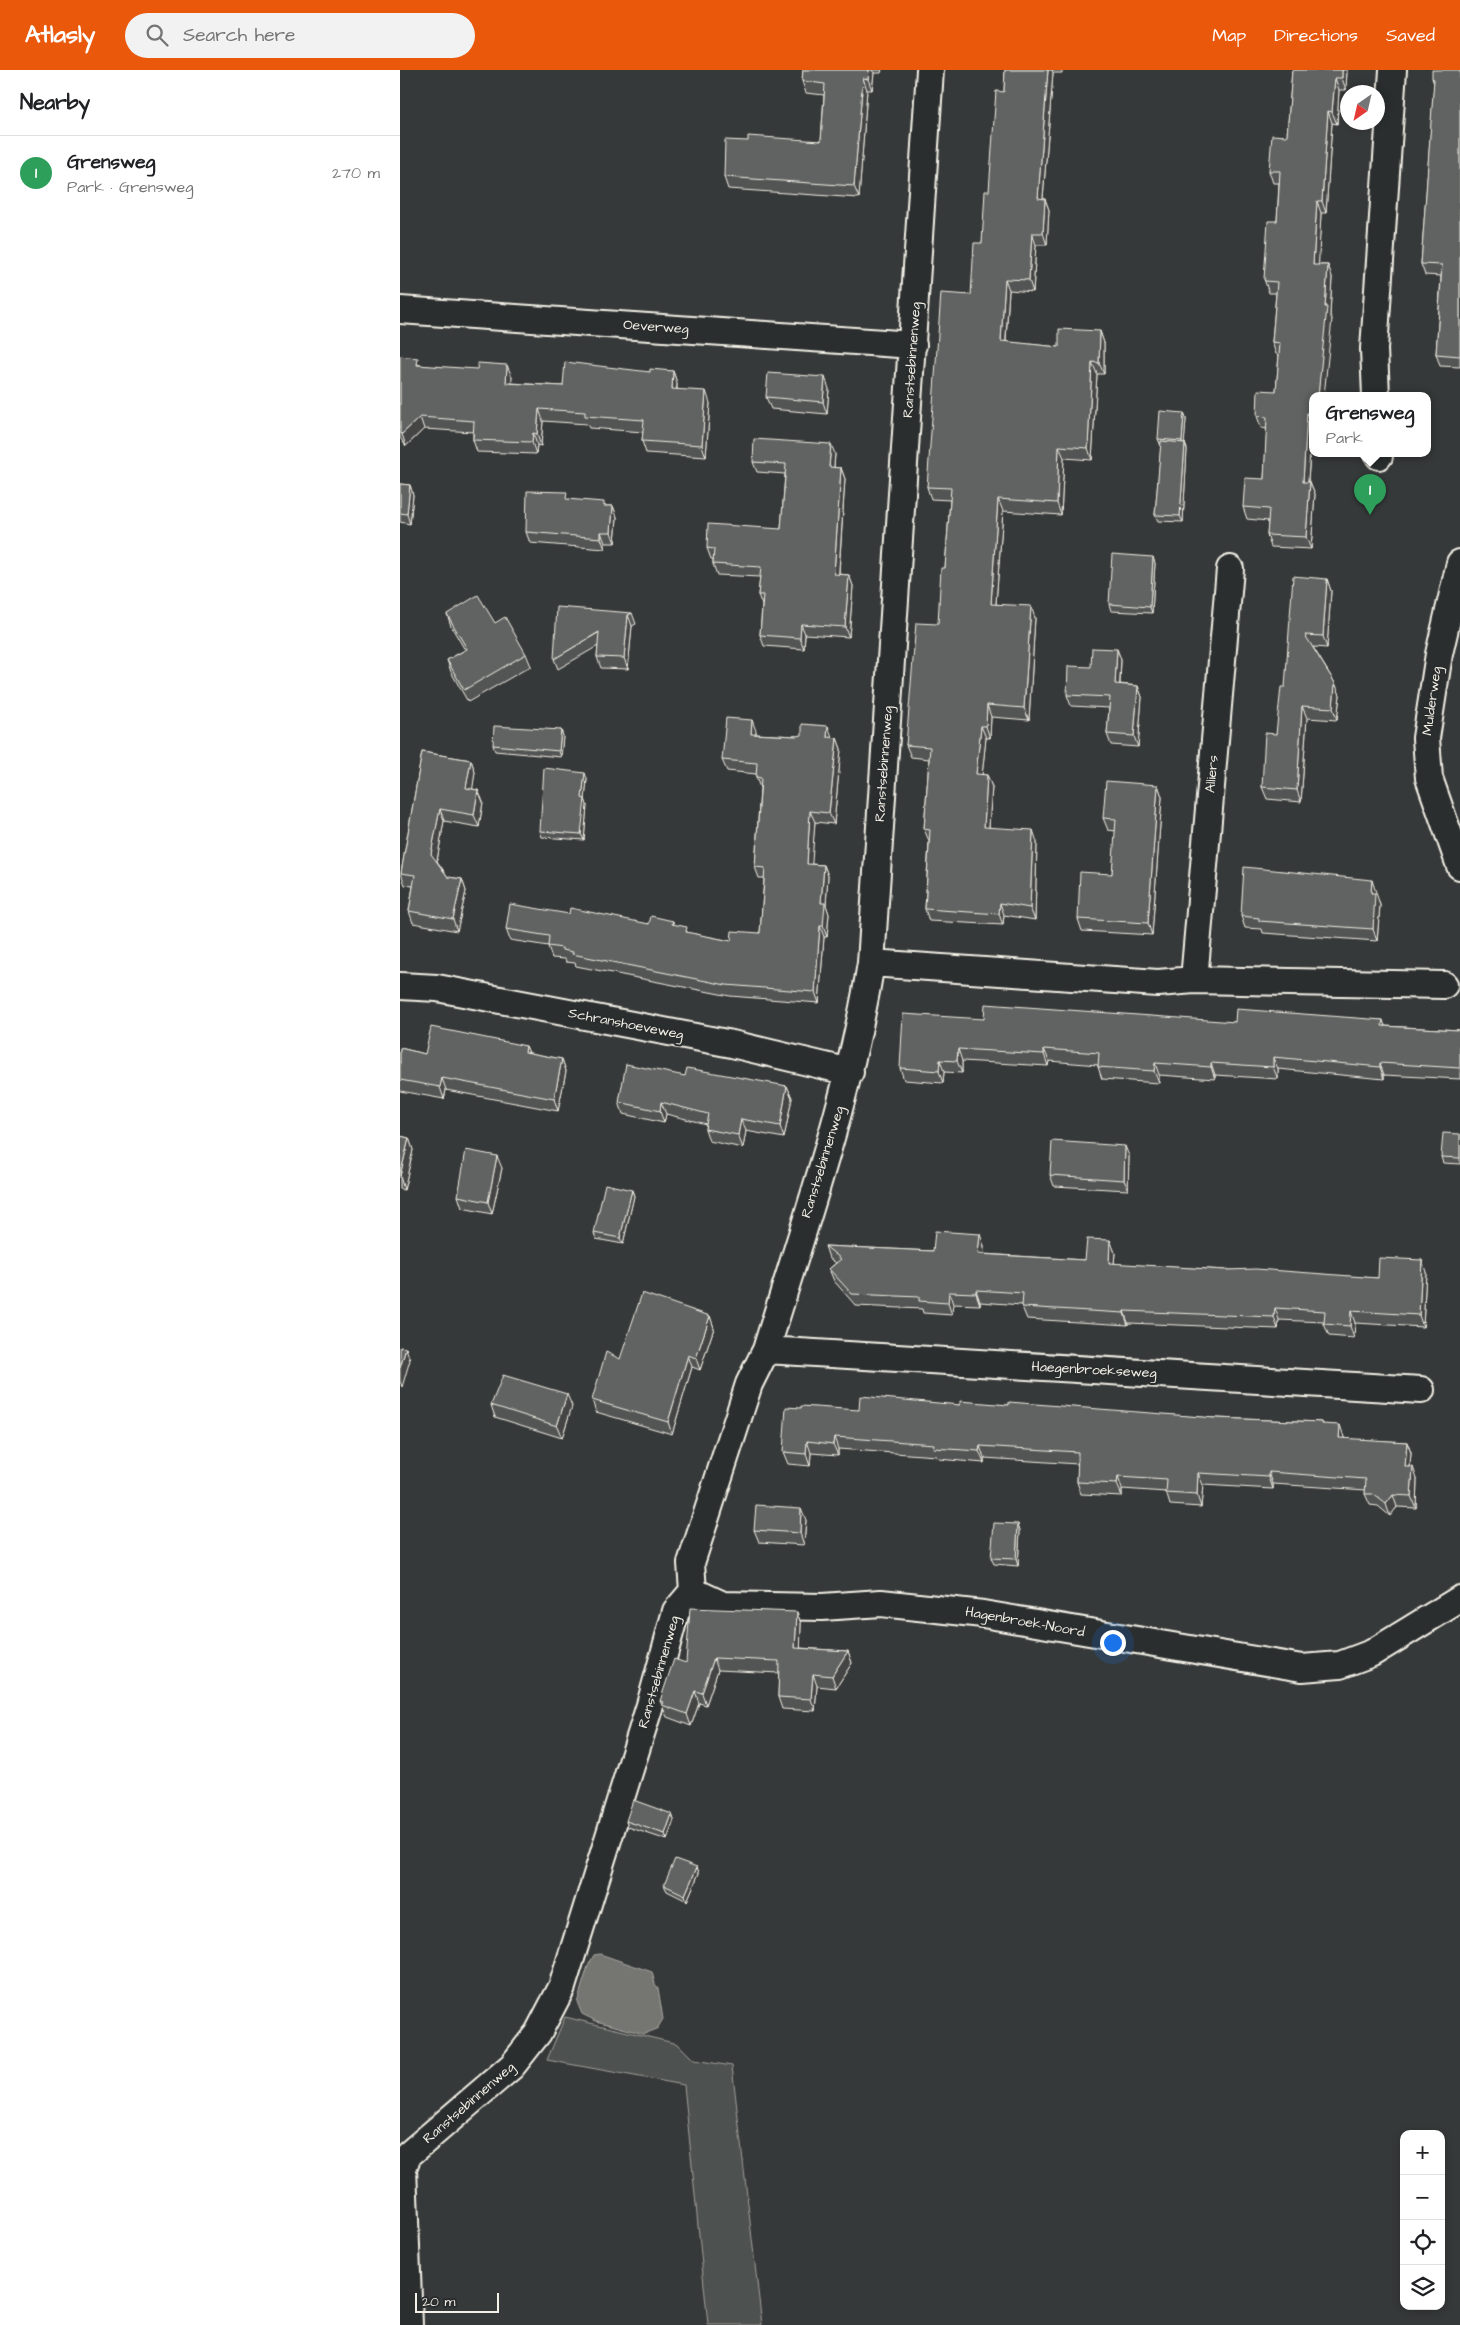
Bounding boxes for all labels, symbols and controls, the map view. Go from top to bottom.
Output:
search box [125,13,475,58]
text: Atlasly [25,18,95,52]
icon: search [143,21,171,49]
text: Search here [183,22,295,49]
text: Map [1212,23,1246,48]
text: Directions [1274,23,1358,48]
text: Saved [1386,23,1435,48]
north arrow [1340,85,1385,130]
text: Nearby [20,88,90,117]
text: Grensweg [67,149,155,176]
text: 1 [35,162,37,184]
text: 270 m [332,162,380,184]
text: Park · Grensweg [67,176,194,198]
street label: Ranstsebinnenweg [898,301,926,419]
street label: Oeverweg [623,315,689,339]
popup [1309,392,1431,457]
text: Grensweg [1326,400,1414,427]
text: Park [1326,427,1363,449]
pin: 1 [1354,474,1386,515]
street label: Mulderweg [1417,665,1447,737]
street label: Ranstsebinnenweg [870,705,898,823]
street label: Alliers [1200,754,1224,794]
street label: Schranshoeveweg [567,1003,685,1045]
street label: Ranstsebinnenweg [796,1104,850,1220]
street label: Haegenbroekseweg [1031,1357,1157,1383]
street label: Hagenbroek-Noord [964,1602,1086,1642]
street label: Ranstsebinnenweg [633,1613,685,1731]
your location [1100,1630,1126,1656]
street label: Ranstsebinnenweg [419,2057,519,2149]
map controls [1400,2130,1445,2310]
button: + [1400,2130,1445,2175]
button: − [1400,2175,1445,2220]
button: locate [1400,2220,1445,2265]
button: layers [1400,2265,1445,2310]
scale bar [415,2290,499,2313]
text: 20 m [422,2292,455,2312]

